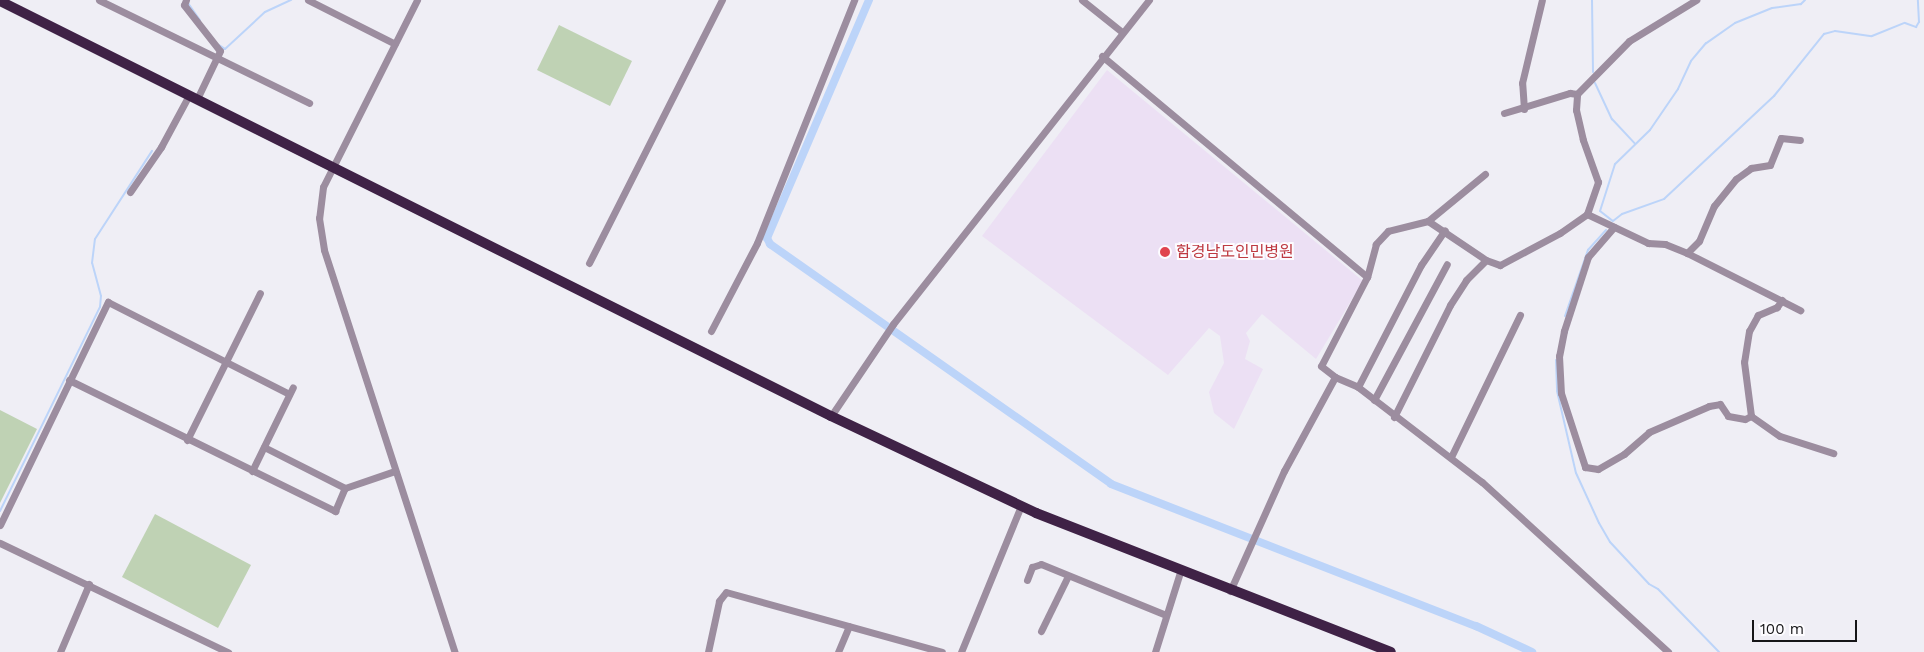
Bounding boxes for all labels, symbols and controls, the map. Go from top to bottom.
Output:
place label: 함경남도인민병원 [1176,242,1294,262]
marker: 함경남도인민병원 [1158,245,1172,259]
scale bar [1754,610,1859,642]
text: 100 m [1760,620,1804,638]

